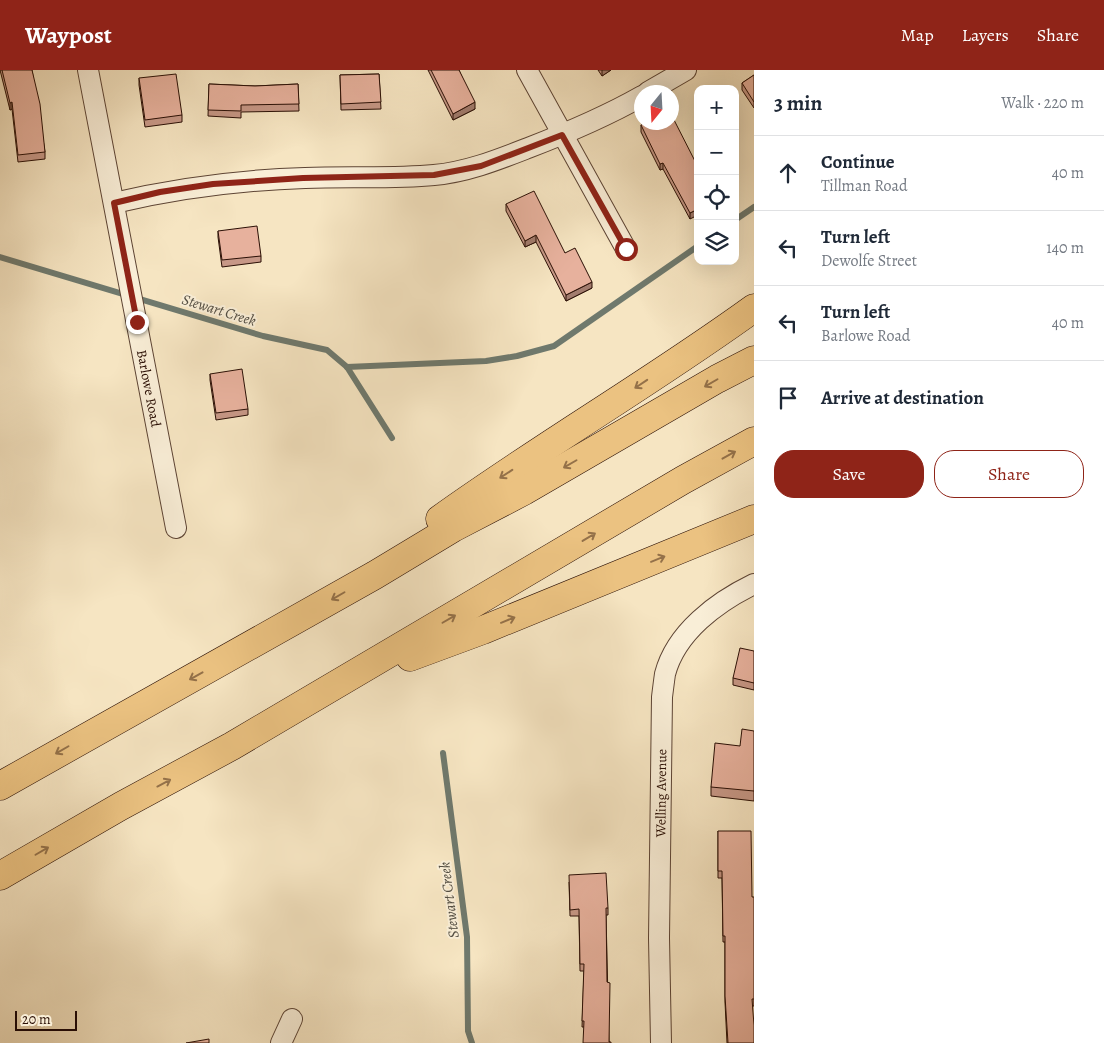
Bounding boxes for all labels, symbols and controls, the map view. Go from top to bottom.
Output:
text: Waypost [25,19,112,51]
text: Map [901,23,934,47]
text: Layers [962,23,1009,47]
text: Share [1037,23,1079,47]
north arrow [634,85,679,130]
map controls [694,85,739,265]
button: + [694,85,739,130]
text: 3 min [774,89,822,117]
text: Walk · 220 m [1001,92,1084,114]
button: − [694,130,739,175]
text: Continue [821,149,895,175]
icon: ahead [774,159,802,187]
text: 40 m [1052,162,1084,184]
button: locate [694,175,739,220]
text: Tillman Road [821,175,908,197]
button: layers [694,220,739,265]
text: Turn left [821,224,890,250]
icon: left [774,234,802,262]
text: 140 m [1046,237,1084,259]
route start [615,238,638,261]
text: Dewolfe Street [821,250,917,272]
water label: Stewart Creek [179,289,259,331]
text: Turn left [821,299,890,325]
icon: left [774,309,802,337]
route end [126,311,149,334]
text: 40 m [1052,312,1084,334]
text: Barlowe Road [821,325,910,347]
street label: Barlowe Road [132,348,165,429]
one-way arrow [704,378,719,388]
one-way arrow [635,379,649,389]
icon: arrive [774,384,802,412]
text: Arrive at destination [821,385,984,411]
one-way arrow [722,450,737,460]
button: Save [774,450,924,498]
button: Share [934,450,1084,498]
one-way arrow [564,460,578,470]
one-way arrow [499,469,513,479]
one-way arrow [582,531,596,541]
one-way arrow [650,553,665,563]
one-way arrow [330,591,345,601]
one-way arrow [441,613,455,623]
one-way arrow [500,614,515,623]
one-way arrow [189,671,204,681]
one-way arrow [56,746,70,756]
street label: Welling Avenue [651,749,671,838]
one-way arrow [156,778,171,787]
one-way arrow [35,846,49,856]
water label: Stewart Creek [434,860,464,939]
scale bar [15,1008,78,1031]
text: 20 m [22,1010,51,1029]

